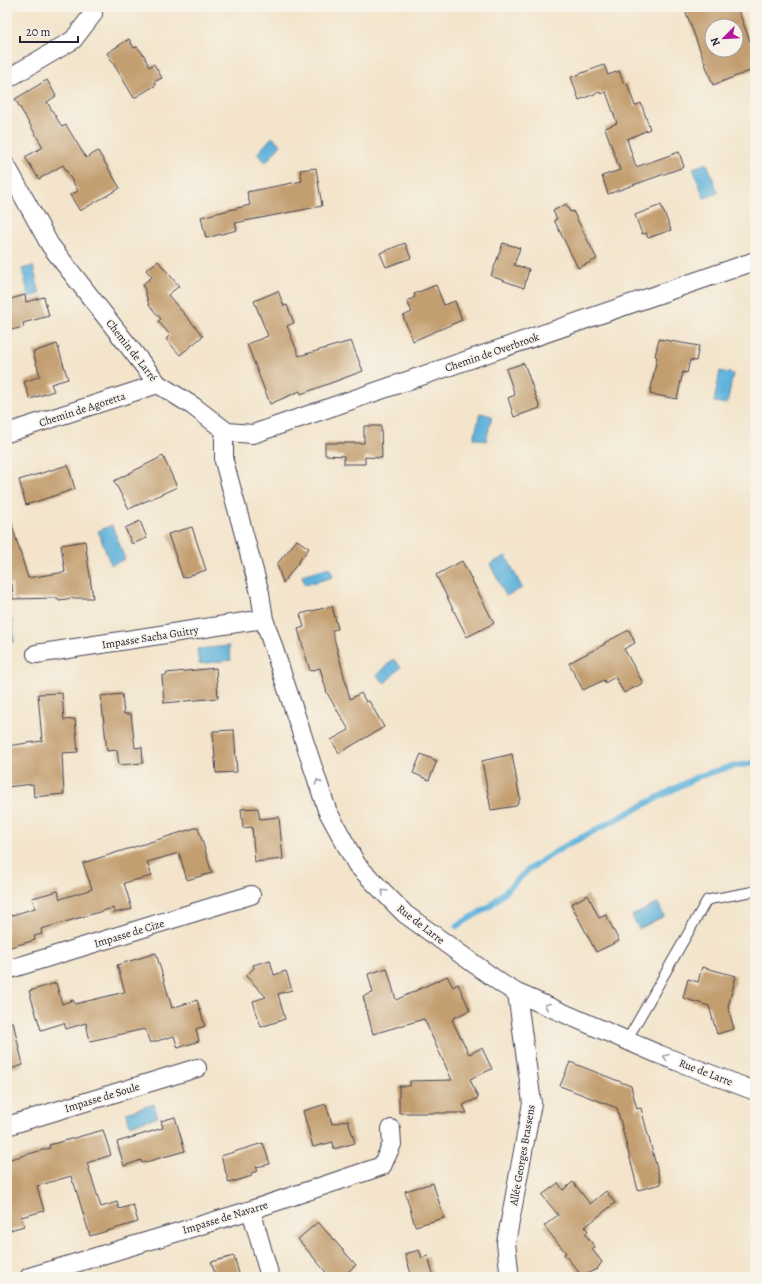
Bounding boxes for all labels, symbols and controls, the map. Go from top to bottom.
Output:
scale bar [20,18,78,44]
north arrow [704,18,744,58]
text: 20 m [26,24,50,40]
text: N [707,35,724,49]
street label: Chemin de Larré [103,316,161,385]
street label: Chemin de Overbrook [443,329,542,376]
street label: Chemin de Agoretta [37,388,128,431]
street label: Impasse Sacha Guitry [101,622,200,653]
one-way arrow [314,779,323,786]
one-way arrow [381,889,389,897]
street label: Rue de Larre [394,901,448,948]
street label: Impasse de Cize [92,916,166,951]
one-way arrow [544,1002,551,1010]
one-way arrow [663,1054,670,1062]
street label: Rue de Larre [677,1055,735,1090]
street label: Impasse de Soule [63,1079,141,1116]
street label: Allée Georges Brassens [506,1103,539,1208]
street label: Impasse de Navarre [181,1197,270,1238]

